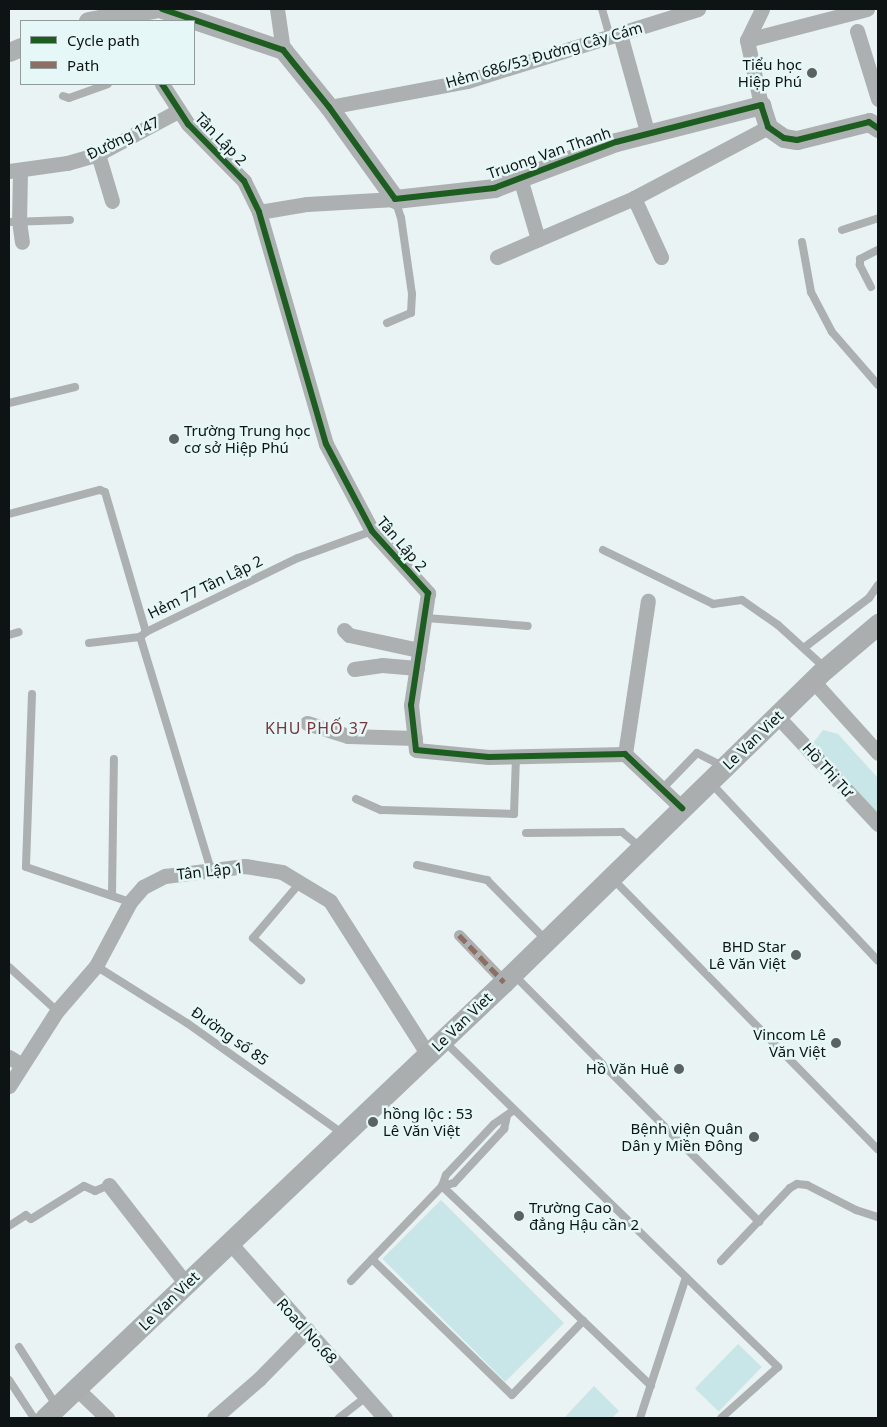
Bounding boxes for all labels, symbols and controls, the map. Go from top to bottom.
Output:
street label: Hẻm 686/53 Đường Cây Cám [443,18,645,92]
legend [20,20,195,85]
text: Cycle path [67,30,140,50]
text: Path [67,55,99,75]
place label: Tiểu học Hiệp Phú [738,55,802,90]
marker: Tiểu học Hiệp Phú [806,67,818,79]
street label: Tân Lập 2 [191,109,251,169]
street label: Đường 147 [84,113,162,163]
street label: Truong Van Thanh [485,123,613,183]
place label: Trường Trung học cơ sở Hiệp Phú [184,421,311,456]
marker: Trường Trung học cơ sở Hiệp Phú [168,433,180,445]
street label: Tân Lập 2 [373,513,431,575]
street label: Hẻm 77 Tân Lập 2 [145,551,265,623]
street label: Le Van Viet [719,707,787,773]
district label: KHU PHỐ 37 [264,718,370,738]
street label: Hồ Thị Tư [799,739,857,801]
street label: Tân Lập 1 [176,859,244,883]
place label: BHD Star Lê Văn Việt [709,937,786,972]
marker: BHD Star Lê Văn Việt [790,949,802,961]
street label: Le Van Viet [428,989,496,1055]
street label: Đường số 85 [188,1003,272,1069]
place label: Vincom Lê Văn Việt [753,1025,826,1060]
marker: Vincom Lê Văn Việt [830,1037,842,1049]
place label: Hồ Văn Huê [586,1060,669,1078]
marker: Hồ Văn Huê [673,1063,685,1075]
place label: hồng lộc : 53 Lê Văn Việt [383,1104,473,1139]
marker: hồng lộc : 53 Lê Văn Việt [367,1116,379,1128]
place label: Bệnh viện Quân Dân y Miền Đông [621,1119,743,1154]
marker: Bệnh viện Quân Dân y Miền Đông [747,1130,761,1144]
place label: Trường Cao đẳng Hậu cần 2 [529,1198,639,1233]
marker: Trường Cao đẳng Hậu cần 2 [513,1210,525,1222]
street label: Le Van Viet [135,1268,203,1334]
street label: Road No.68 [273,1295,341,1367]

